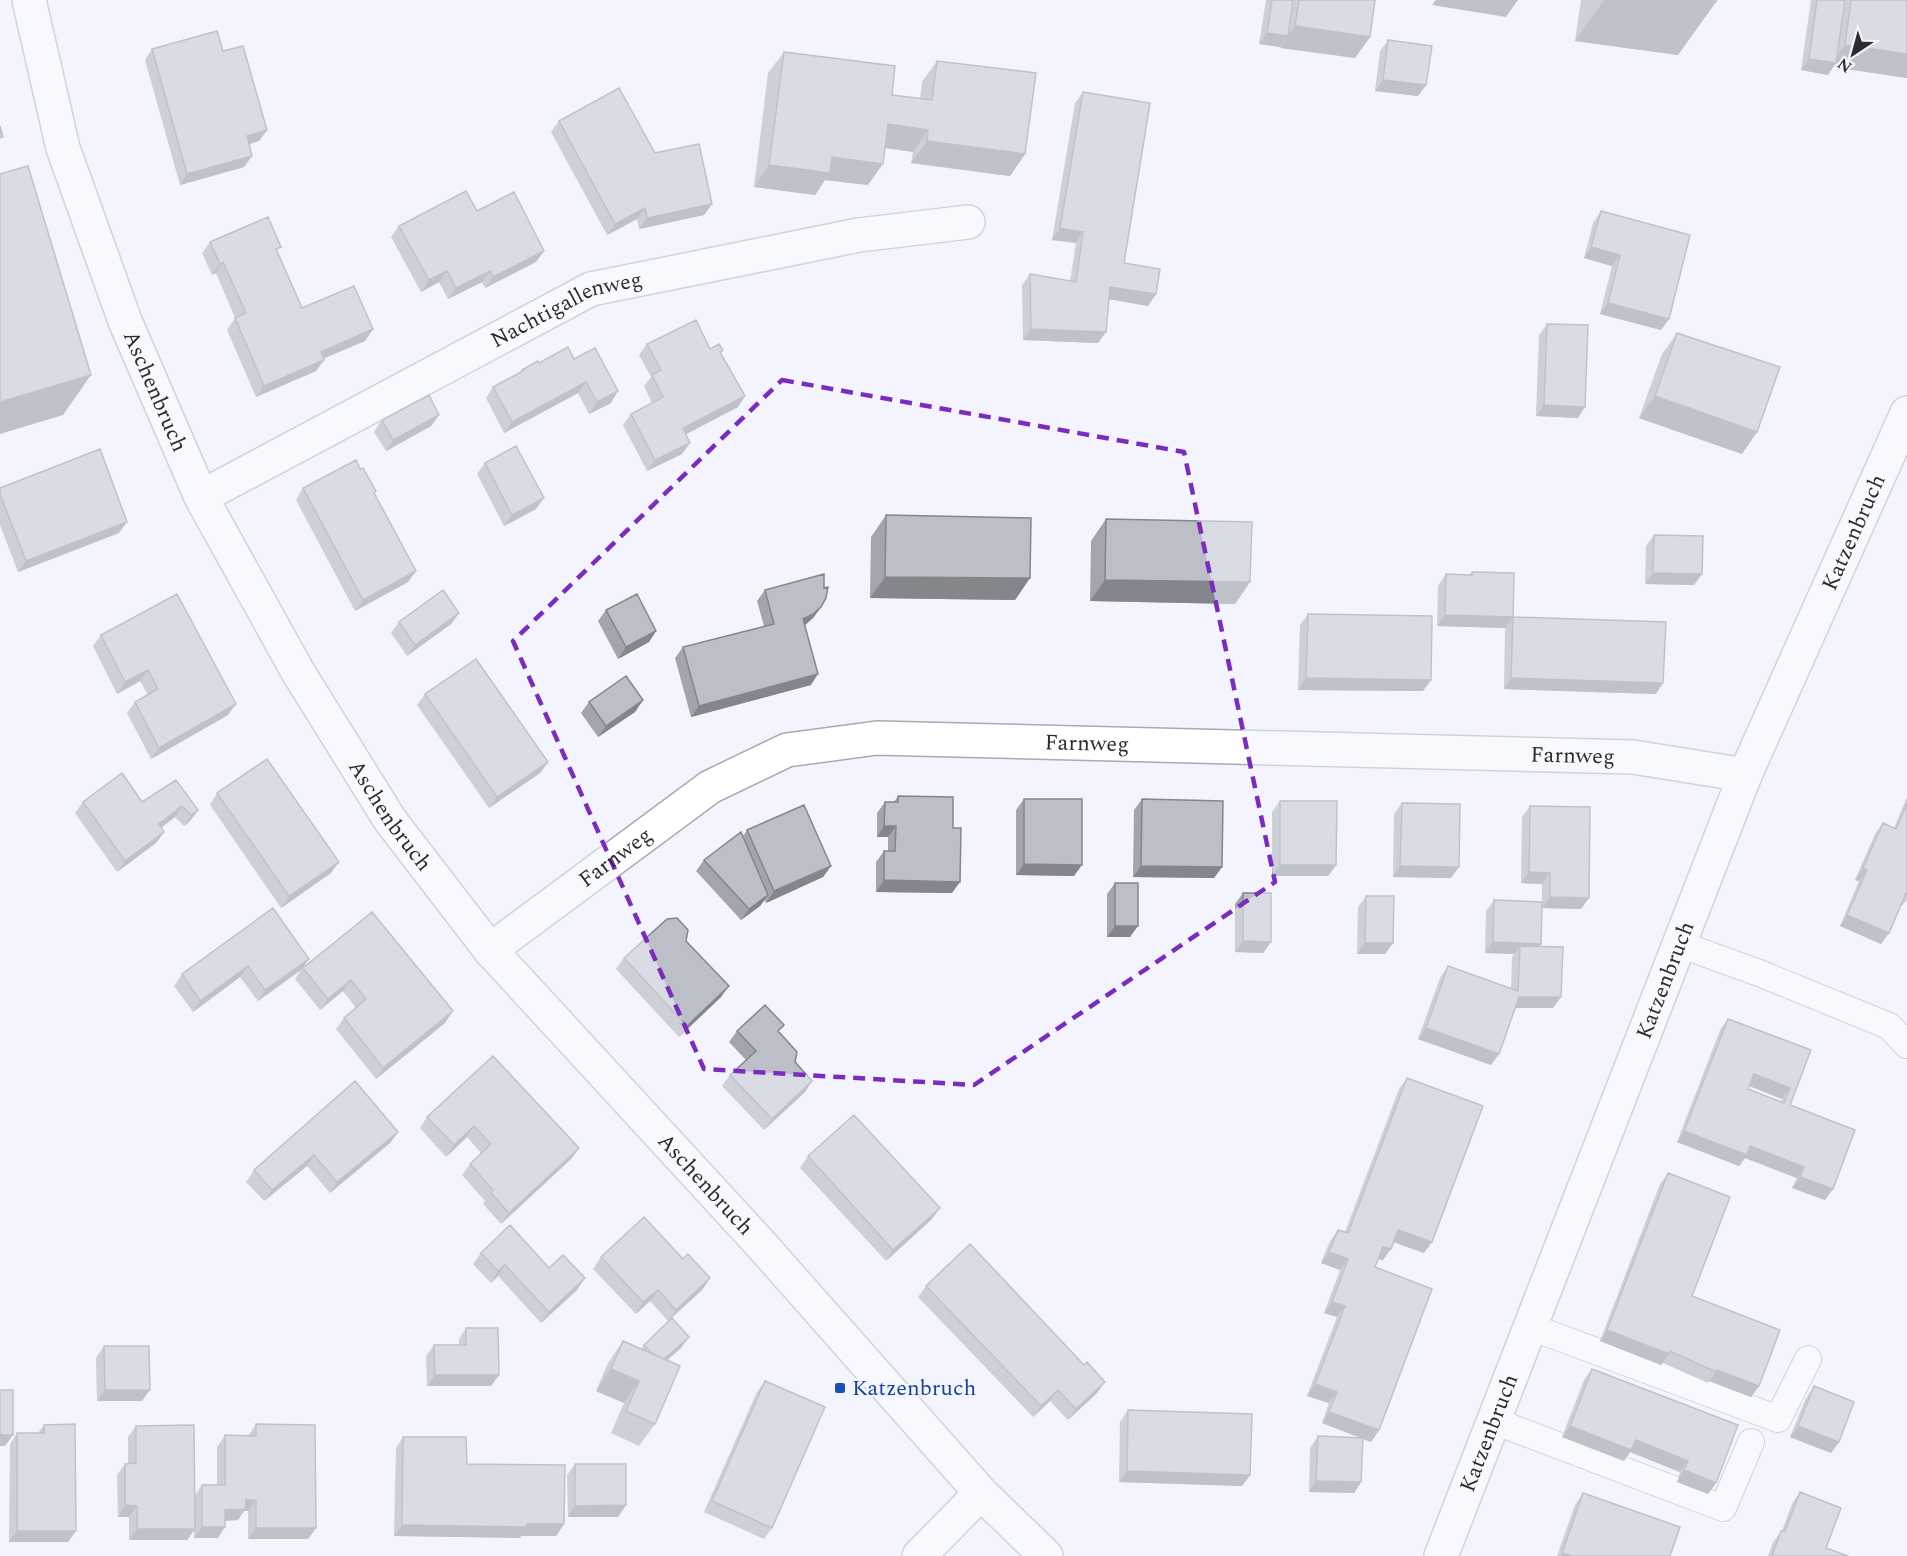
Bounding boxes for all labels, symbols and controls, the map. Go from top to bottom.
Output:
north arrow [1823,24,1883,84]
text: N [1832,52,1857,79]
street label: Nachtigallenweg [484,263,645,356]
street label: Aschenbruch [115,325,196,457]
street label: Katzenbruch [1813,469,1894,596]
street label: Farnweg [1044,726,1130,761]
street label: Farnweg [1530,738,1615,773]
street label: Aschenbruch [340,753,440,878]
street label: Farnweg [572,819,659,896]
street label: Katzenbruch [1627,916,1703,1044]
street label: Aschenbruch [650,1125,761,1243]
street label: Katzenbruch [1451,1369,1527,1497]
place label: Katzenbruch [852,1372,976,1405]
marker: Katzenbruch [833,1381,847,1395]

